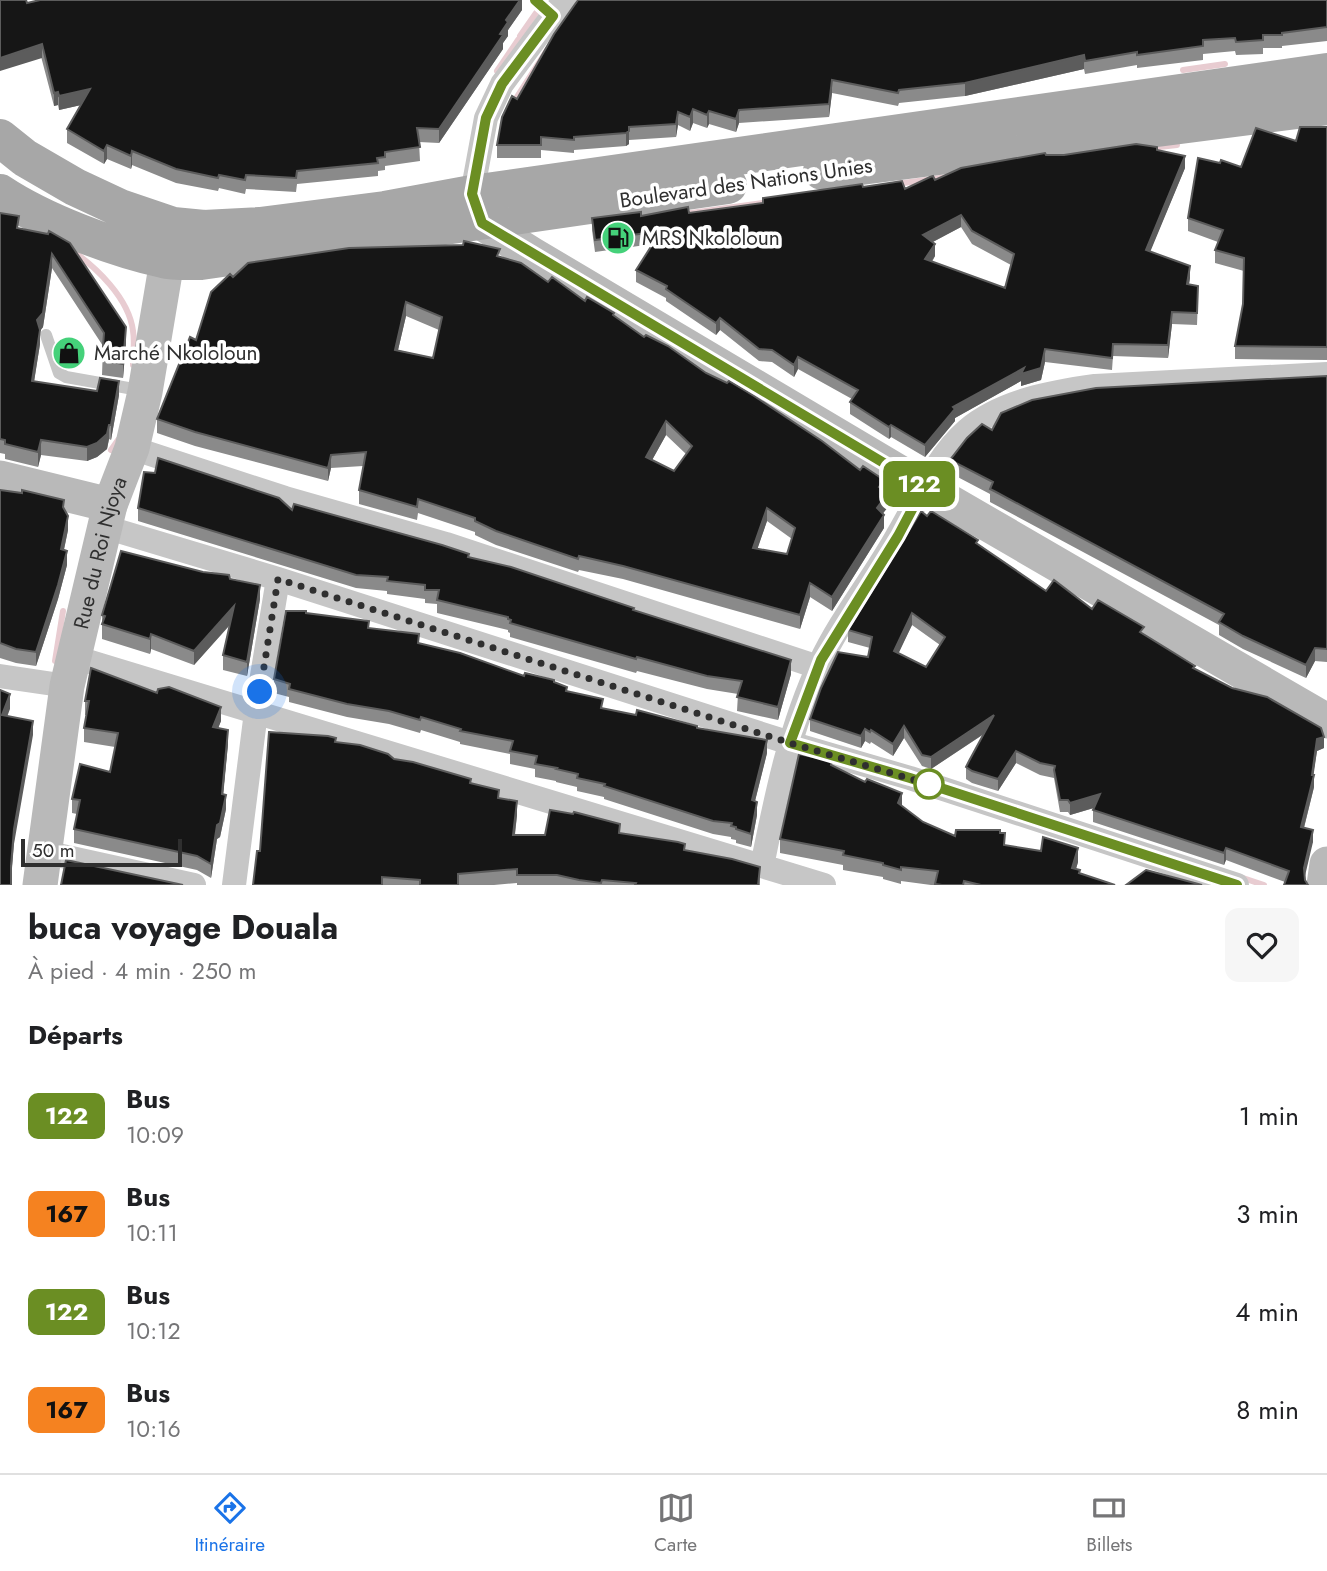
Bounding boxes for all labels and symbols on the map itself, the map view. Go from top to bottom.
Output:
street label: Boulevard des Nations Unies [618,150,874,216]
fuel station icon: MRS Nkololoun [599,219,637,257]
place label: MRS Nkololoun [642,223,780,253]
shop icon: Marché Nkololoun [50,334,88,372]
place label: Marché Nkololoun [94,338,257,368]
line badge: 122 [879,461,959,507]
street label: Rue du Roi Njoya [66,472,135,632]
your location [242,674,277,709]
unlabelled marker [914,769,944,799]
scale bar [21,836,182,868]

